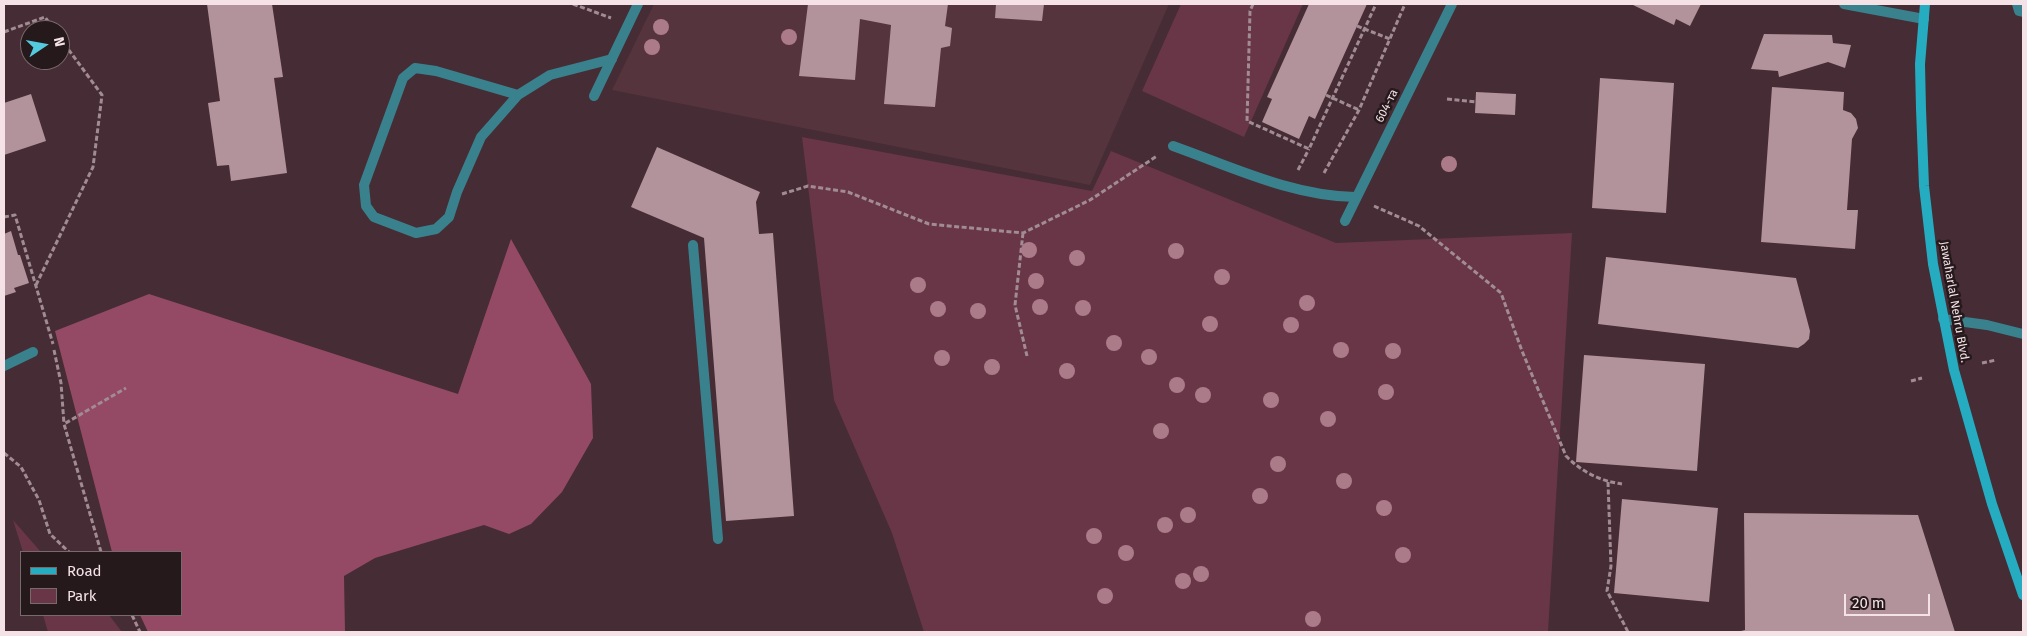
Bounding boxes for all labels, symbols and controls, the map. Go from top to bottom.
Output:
north arrow [20,20,70,70]
text: N [50,36,68,48]
street label: 604-та [1373,87,1401,125]
street label: Jawaharlal Nehru Blvd. [1936,240,1972,364]
legend [20,551,182,616]
text: Road [67,562,102,580]
scale bar [1847,584,1933,616]
text: Park [67,587,97,605]
text: 20 m [1852,594,1885,612]

